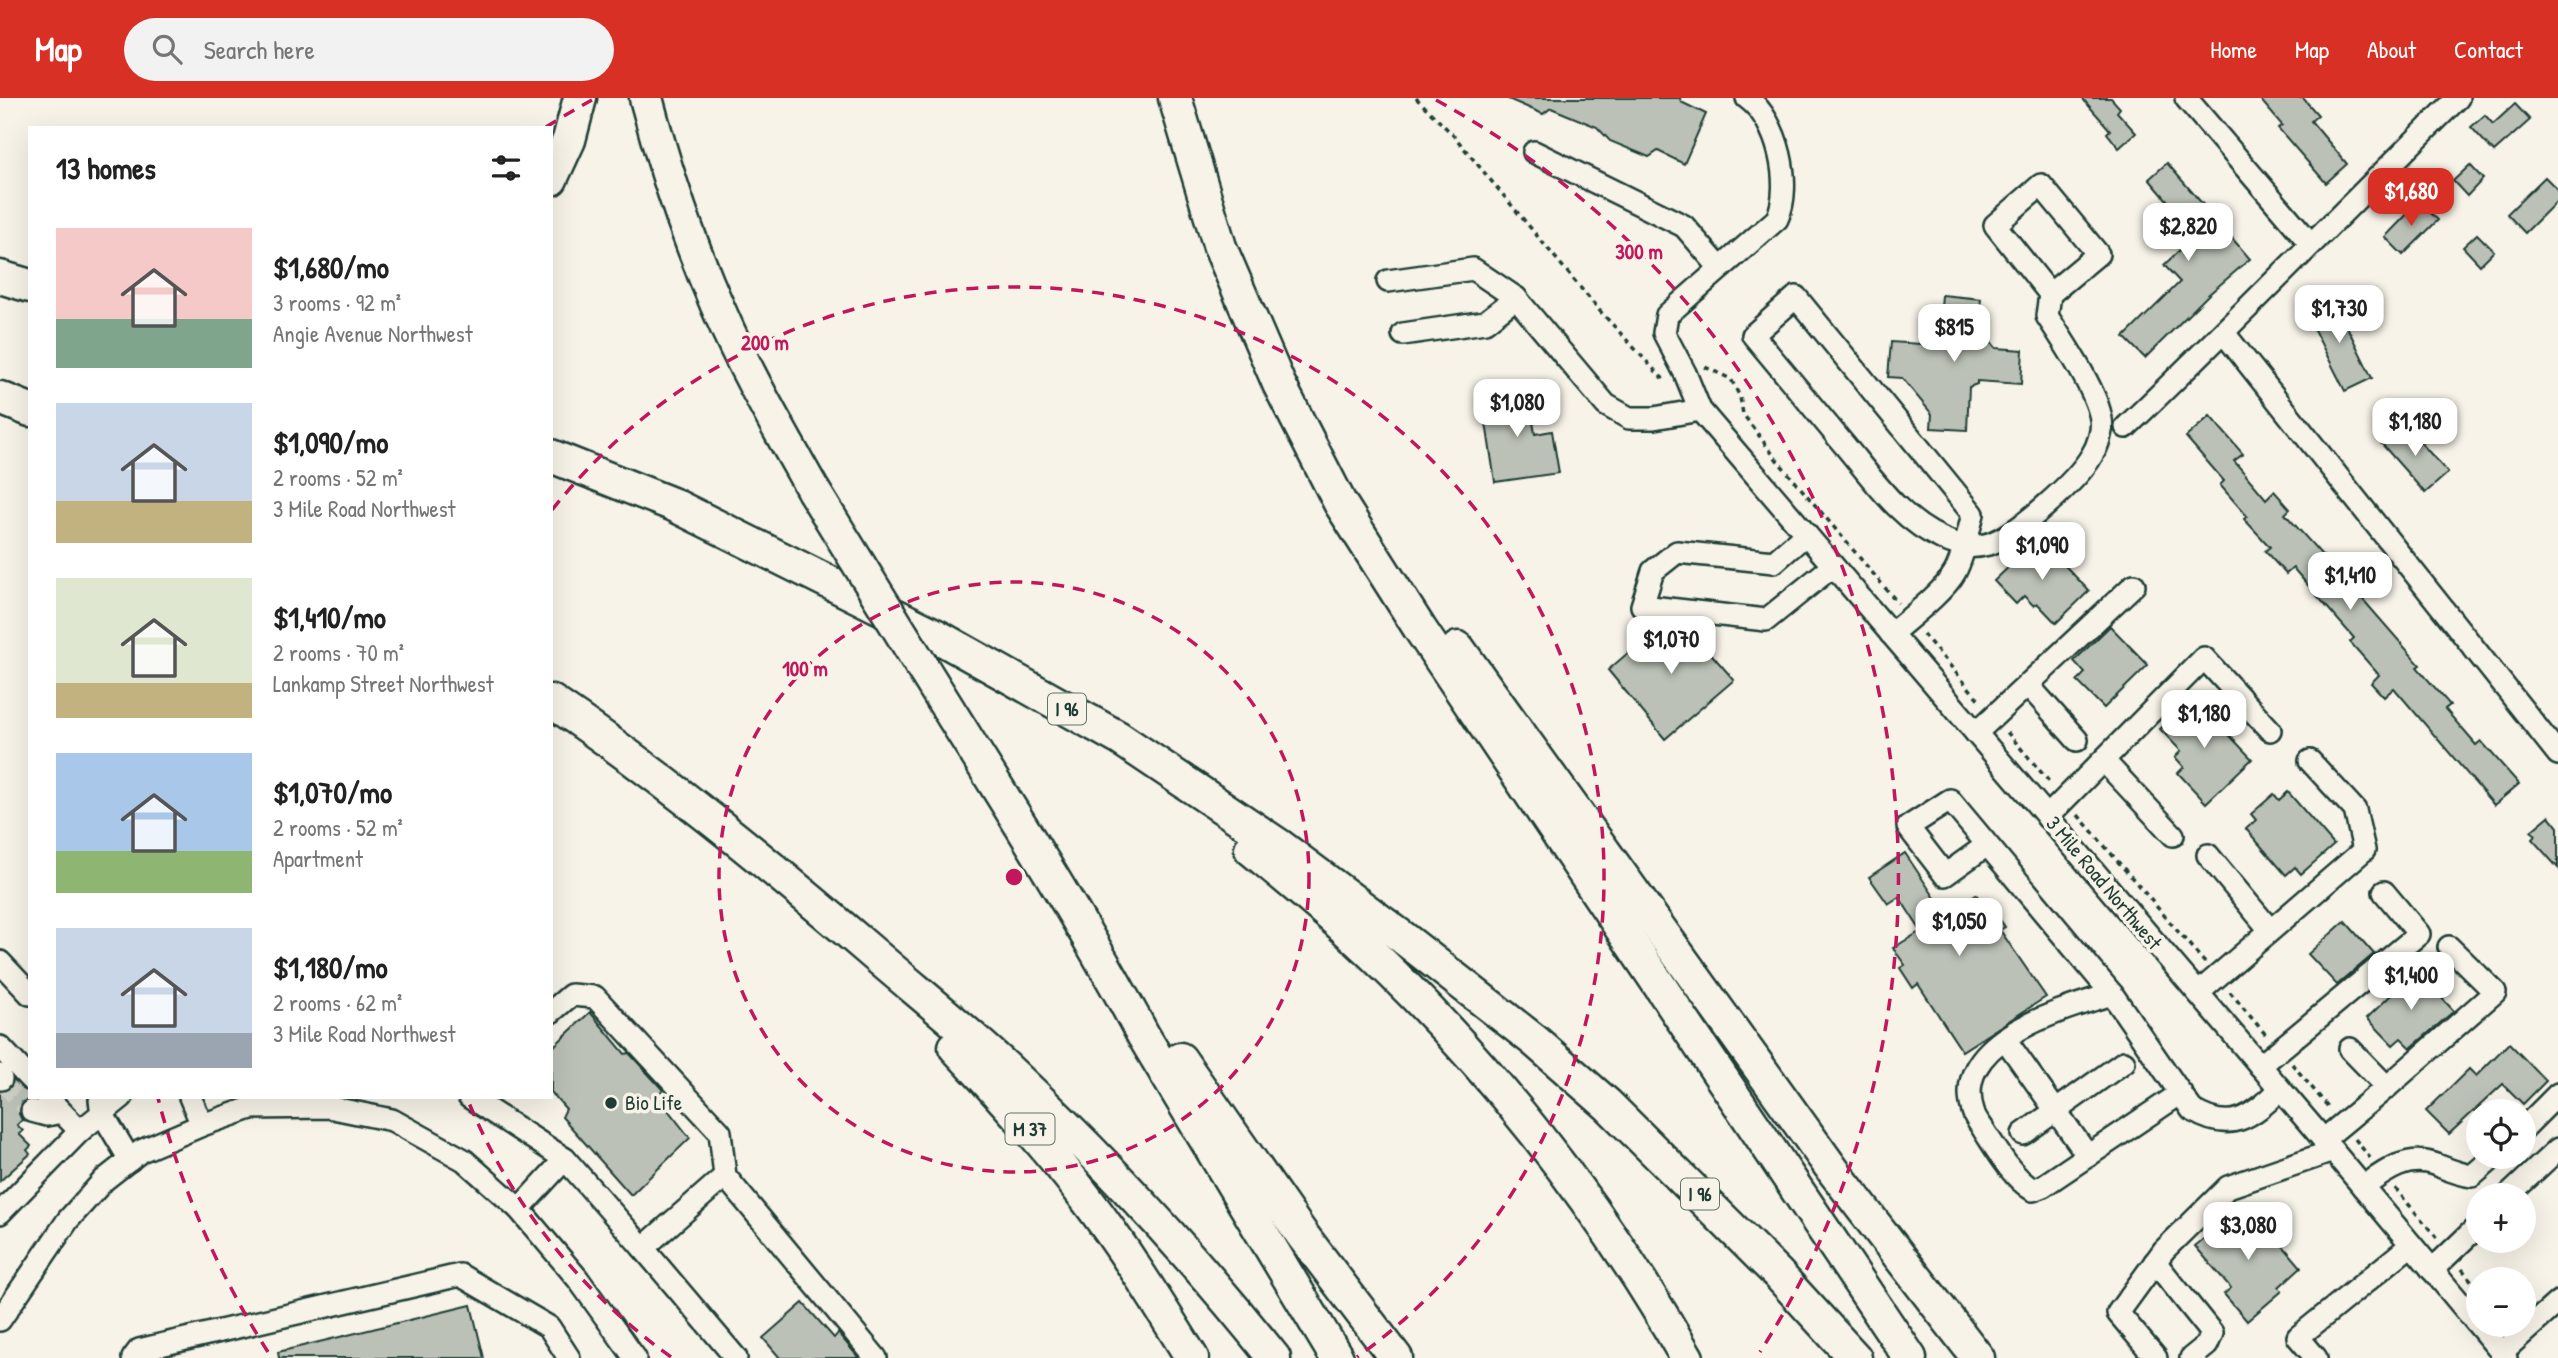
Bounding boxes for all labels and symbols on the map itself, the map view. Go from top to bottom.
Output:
pin: $1,680 [2354,169,2468,228]
pin: $2,820 [2131,204,2245,263]
text: 300 m [1615,237,1663,266]
pin: $1,730 [2282,286,2396,345]
pin: $815 [1913,304,1995,364]
text: 200 m [741,328,789,357]
pin: $1,080 [1460,380,1574,439]
pin: $1,180 [2358,398,2472,458]
pin: $1,090 [1985,522,2099,582]
pin: $1,410 [2293,552,2407,612]
pin: $1,070 [1614,616,1728,676]
text: 100 m [782,654,828,683]
pin: $1,180 [2147,690,2261,750]
road number: I 96 [1048,694,1086,724]
street label: 3 Mile Road Northwest [2040,810,2170,956]
centre of rings [1002,865,1026,889]
pin: $1,050 [1902,898,2016,958]
pin: $1,400 [2354,953,2468,1012]
place label: Bio Life [625,1088,682,1117]
marker: Bio Life [603,1095,619,1111]
road number: M 37 [1006,1113,1054,1144]
road number: I 96 [1681,1178,1719,1210]
pin: $3,080 [2191,1202,2305,1262]

